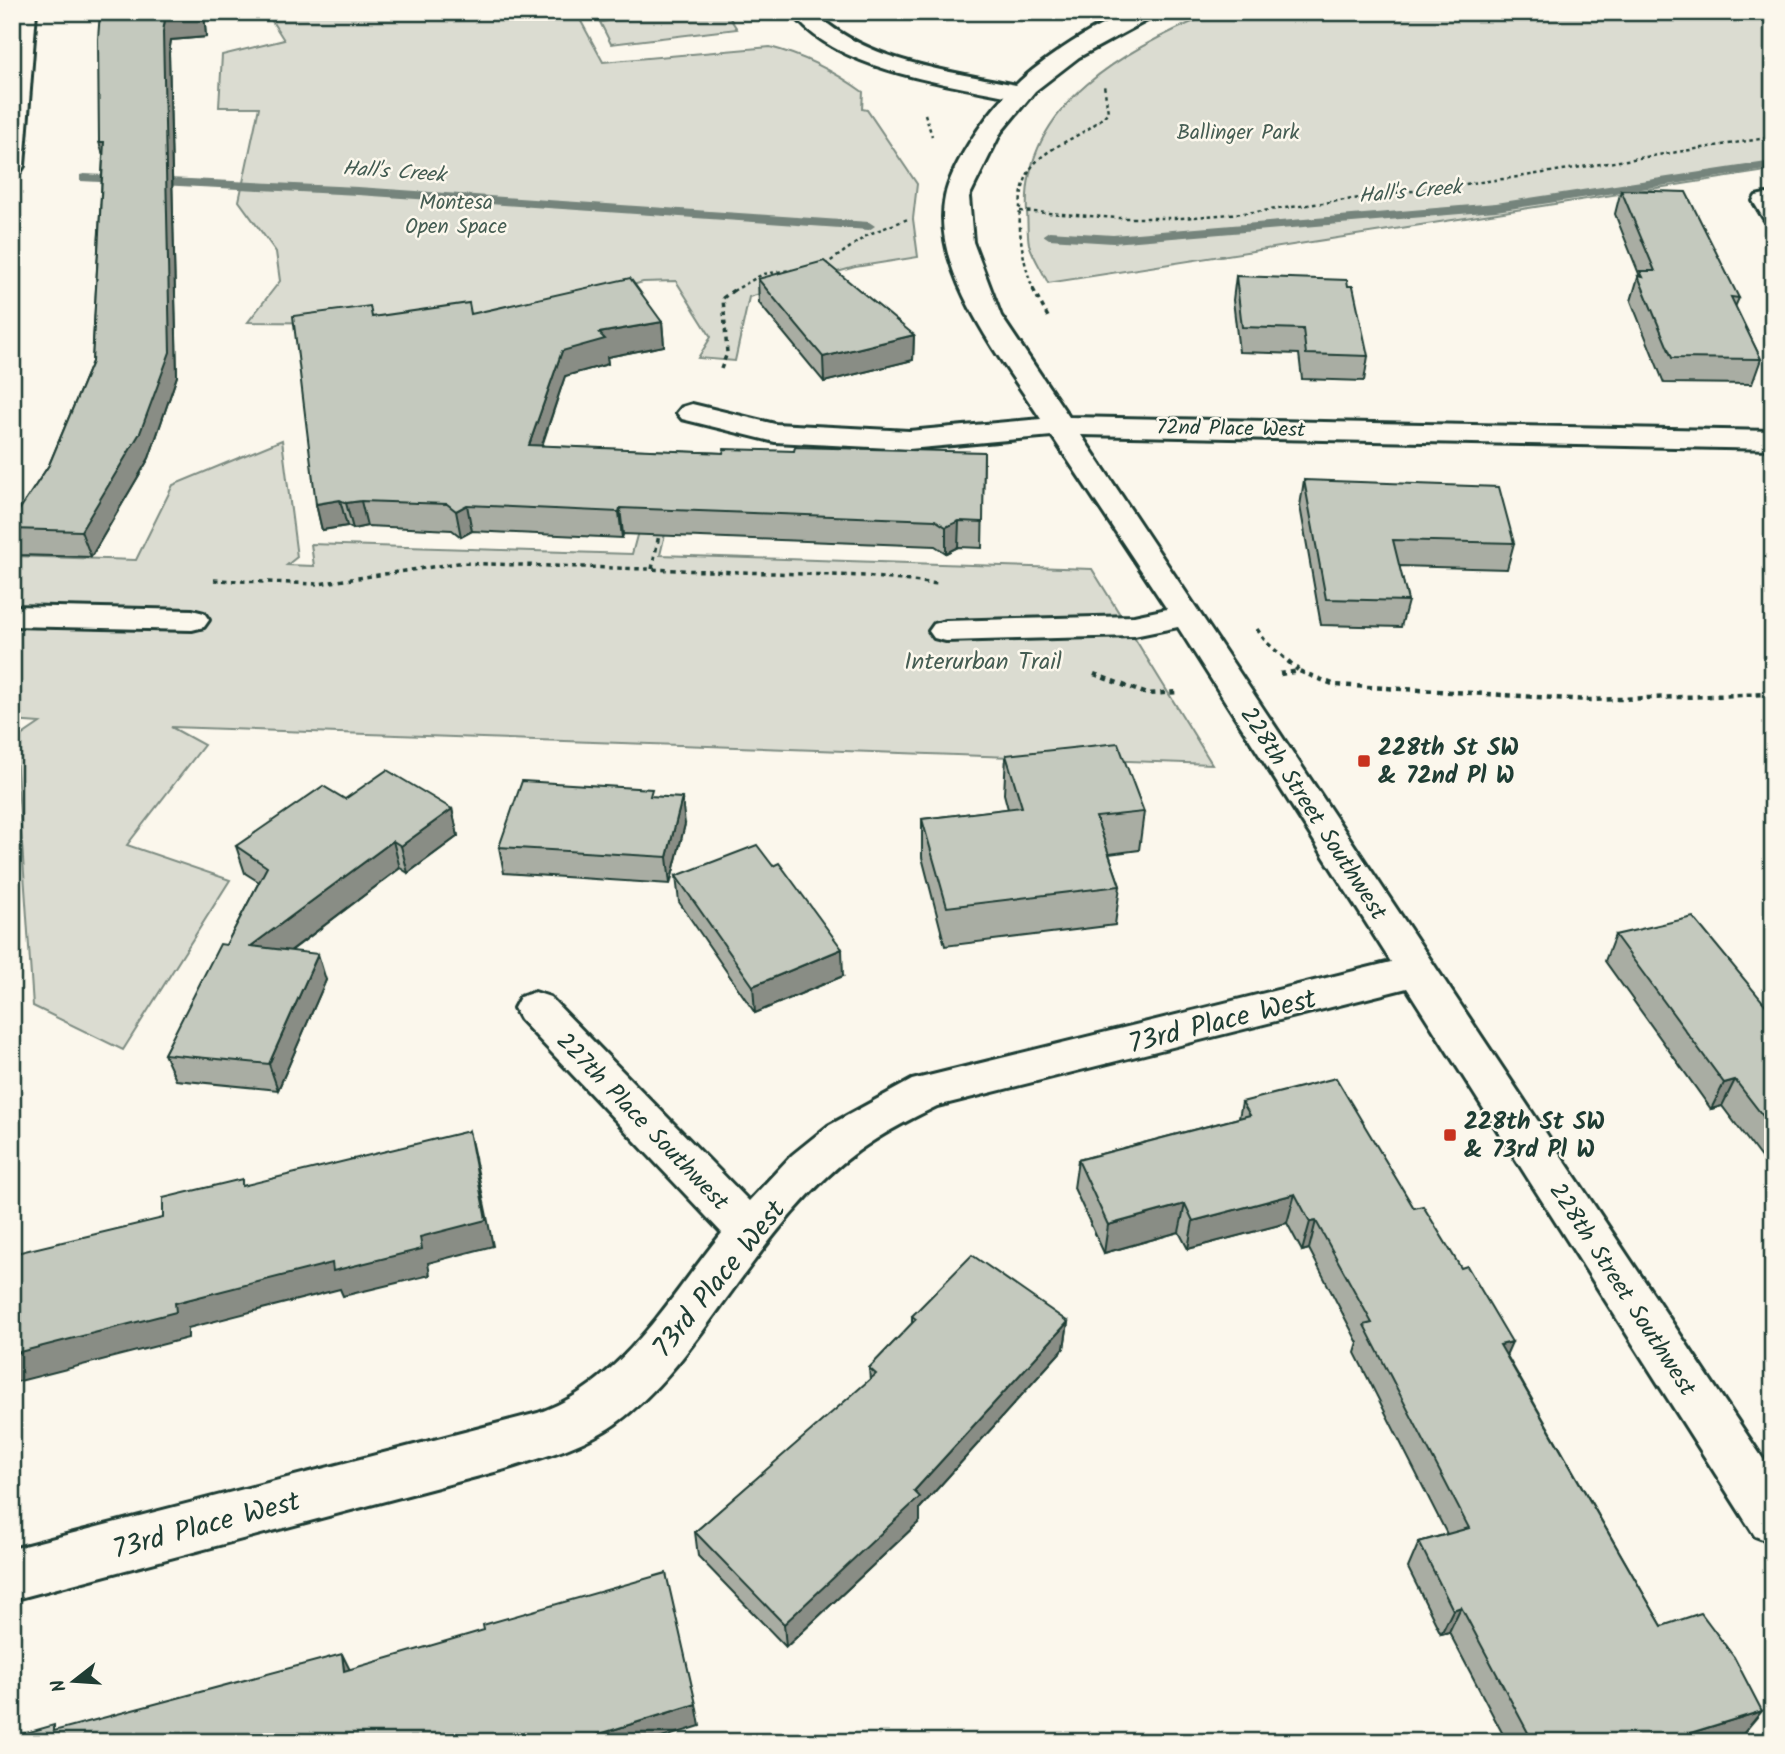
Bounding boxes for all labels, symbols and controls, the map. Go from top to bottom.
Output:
park label: Ballinger Park [1177,117,1299,150]
water label: Hall's Creek [341,152,450,193]
water label: Hall's Creek [1357,171,1466,213]
park label: Montesa Open Space [405,187,507,244]
street label: 72nd Place West [1156,412,1306,447]
park label: Interurban Trail [904,643,1062,682]
street label: 228th Street Southwest [1229,699,1397,929]
place label: 228th St SW & 72nd Pl W [1378,729,1519,796]
marker: 228th St SW & 72nd Pl W [1356,753,1372,769]
street label: 73rd Place West [1124,977,1322,1067]
street label: 227th Place Southwest [546,1024,738,1221]
place label: 228th St SW & 73rd Pl W [1464,1103,1605,1170]
marker: 228th St SW & 73rd Pl W [1442,1127,1458,1143]
street label: 228th Street Southwest [1538,1175,1706,1405]
street label: 73rd Place West [642,1190,799,1368]
street label: 73rd Place West [108,1480,306,1573]
north arrow [38,1646,108,1716]
text: N [44,1675,76,1696]

